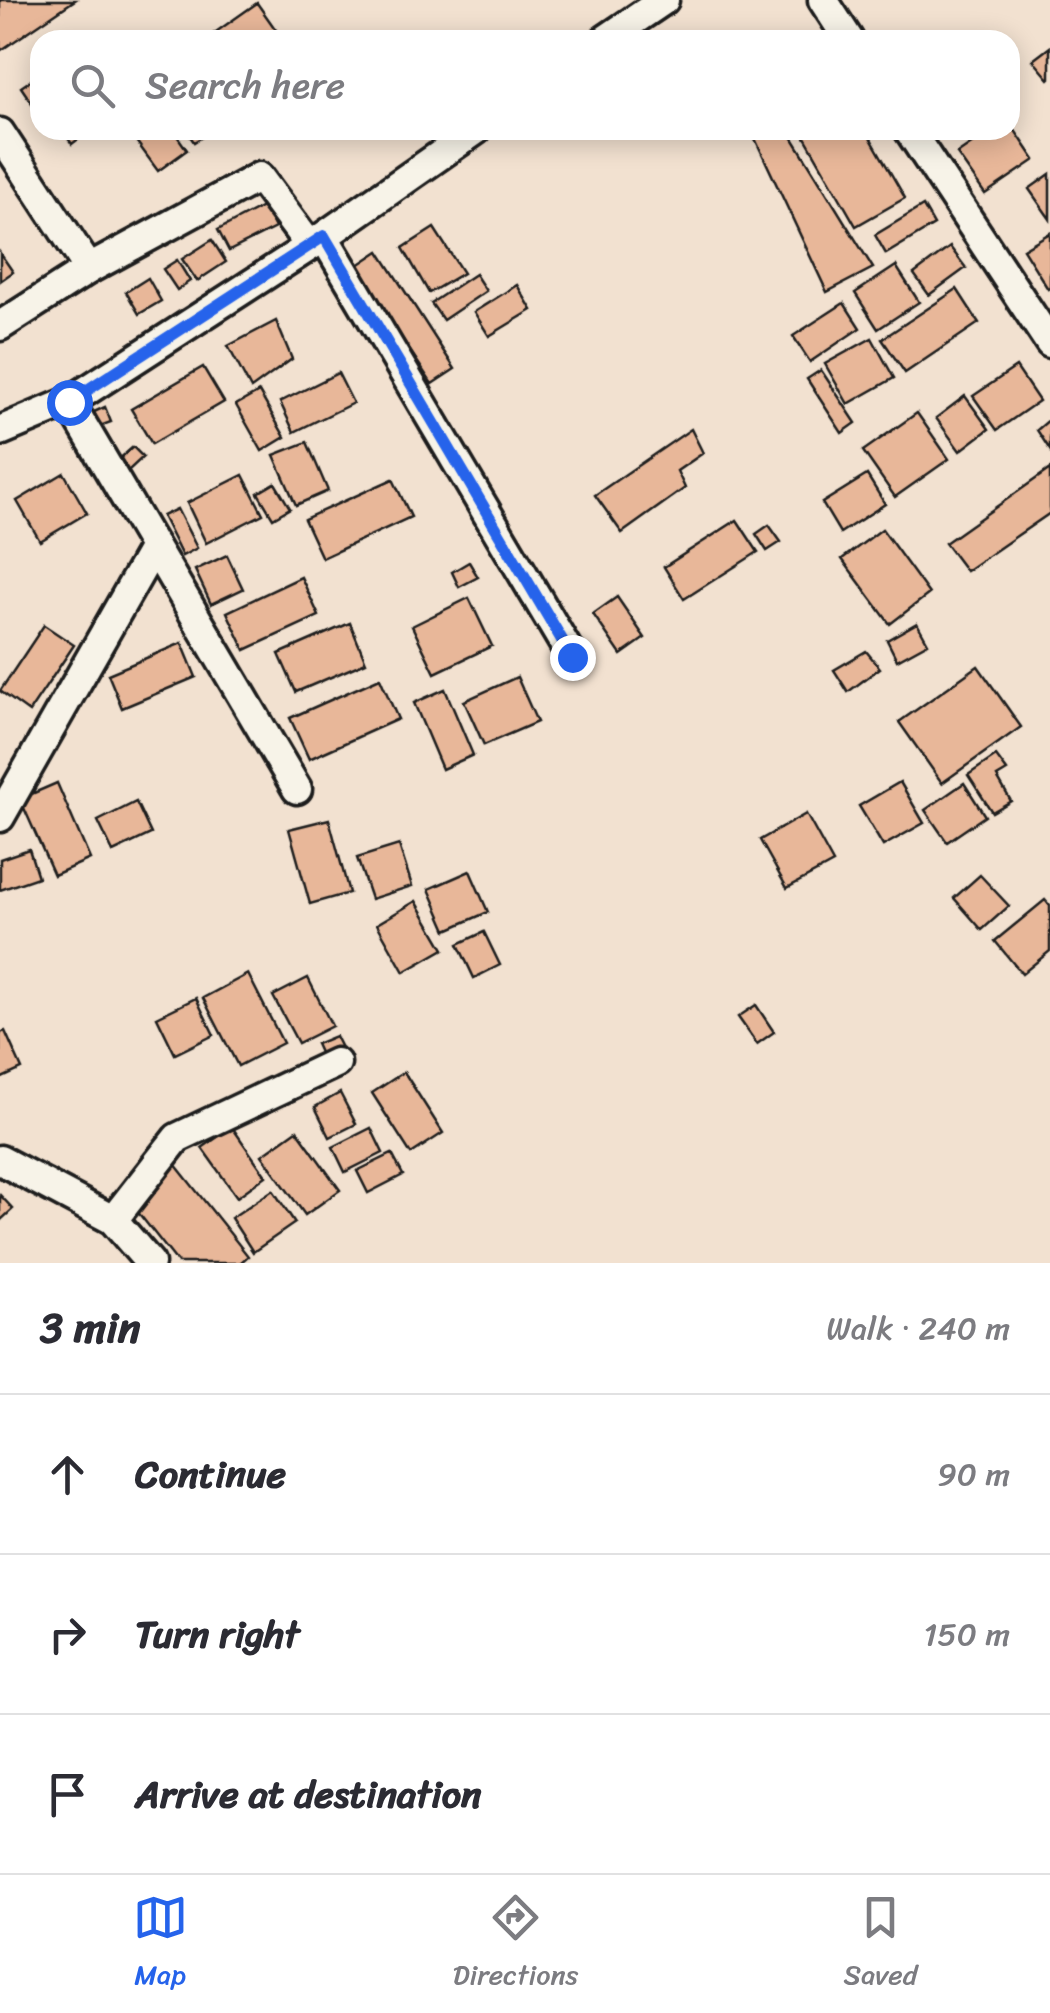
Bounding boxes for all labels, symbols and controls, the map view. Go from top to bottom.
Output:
search box [30,30,1020,140]
text: Search here [145,52,345,119]
icon: search [65,58,120,113]
route start [47,380,93,426]
route end [550,635,596,681]
text: 3 min [40,1291,140,1365]
text: Walk · 240 m [826,1300,1010,1357]
text: Continue [135,1441,286,1508]
text: 90 m [937,1446,1010,1503]
icon: ahead [40,1447,95,1502]
text: Turn right [135,1601,300,1668]
text: 150 m [924,1606,1010,1663]
icon: right [40,1607,95,1662]
text: Arrive at destination [135,1761,482,1828]
icon: arrive [40,1767,95,1822]
tab: Map [133,1890,188,1999]
tab: Directions [453,1890,578,1999]
tab: Saved [844,1890,917,1999]

